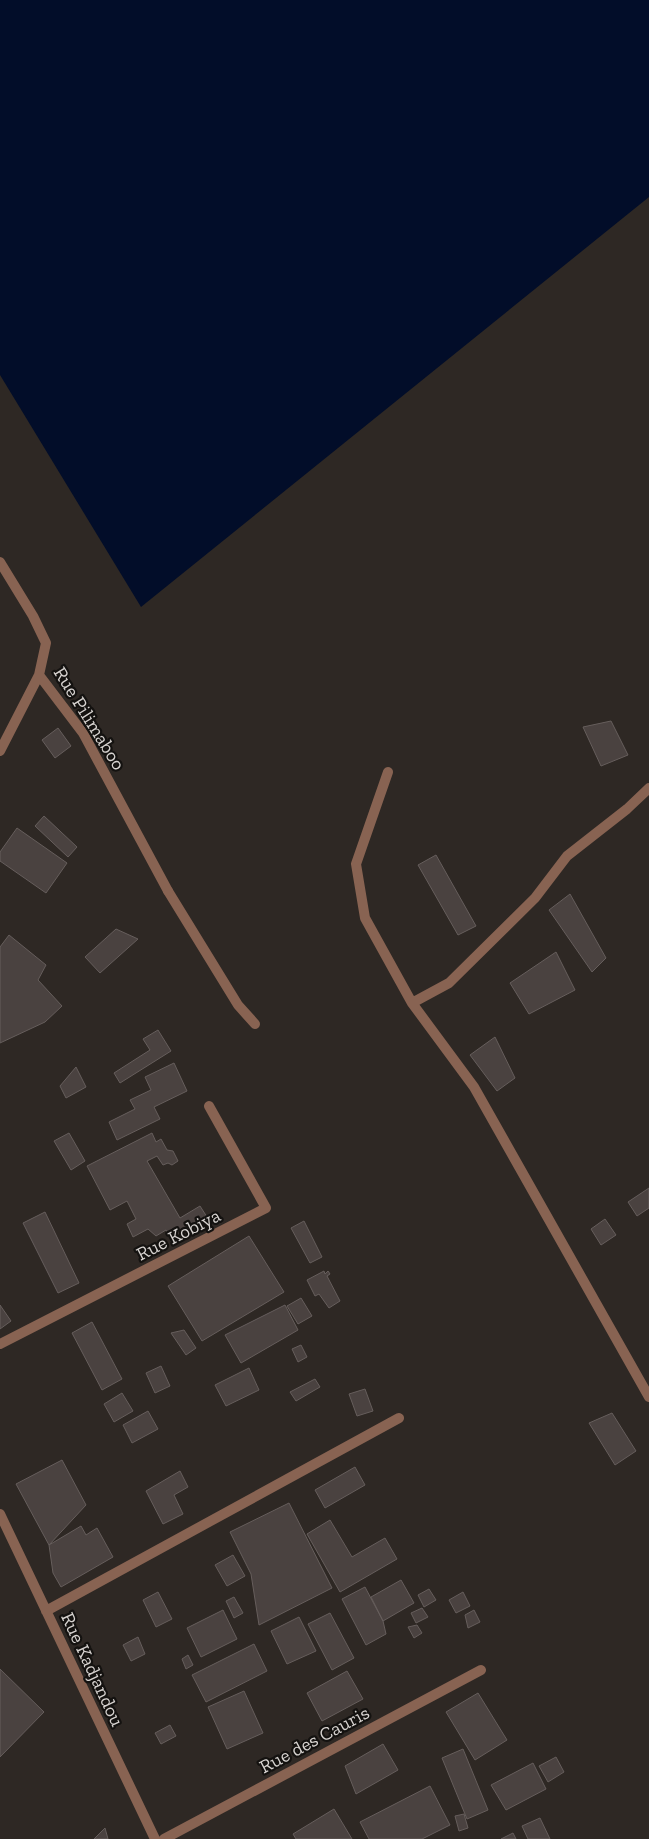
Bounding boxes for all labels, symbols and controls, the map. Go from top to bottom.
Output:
street label: Rue Pilimaboo [49,662,131,774]
street label: Rue Kobiya [132,1203,224,1265]
street label: Rue Kadjandou [56,1609,129,1730]
street label: Rue des Cauris [255,1701,373,1778]

